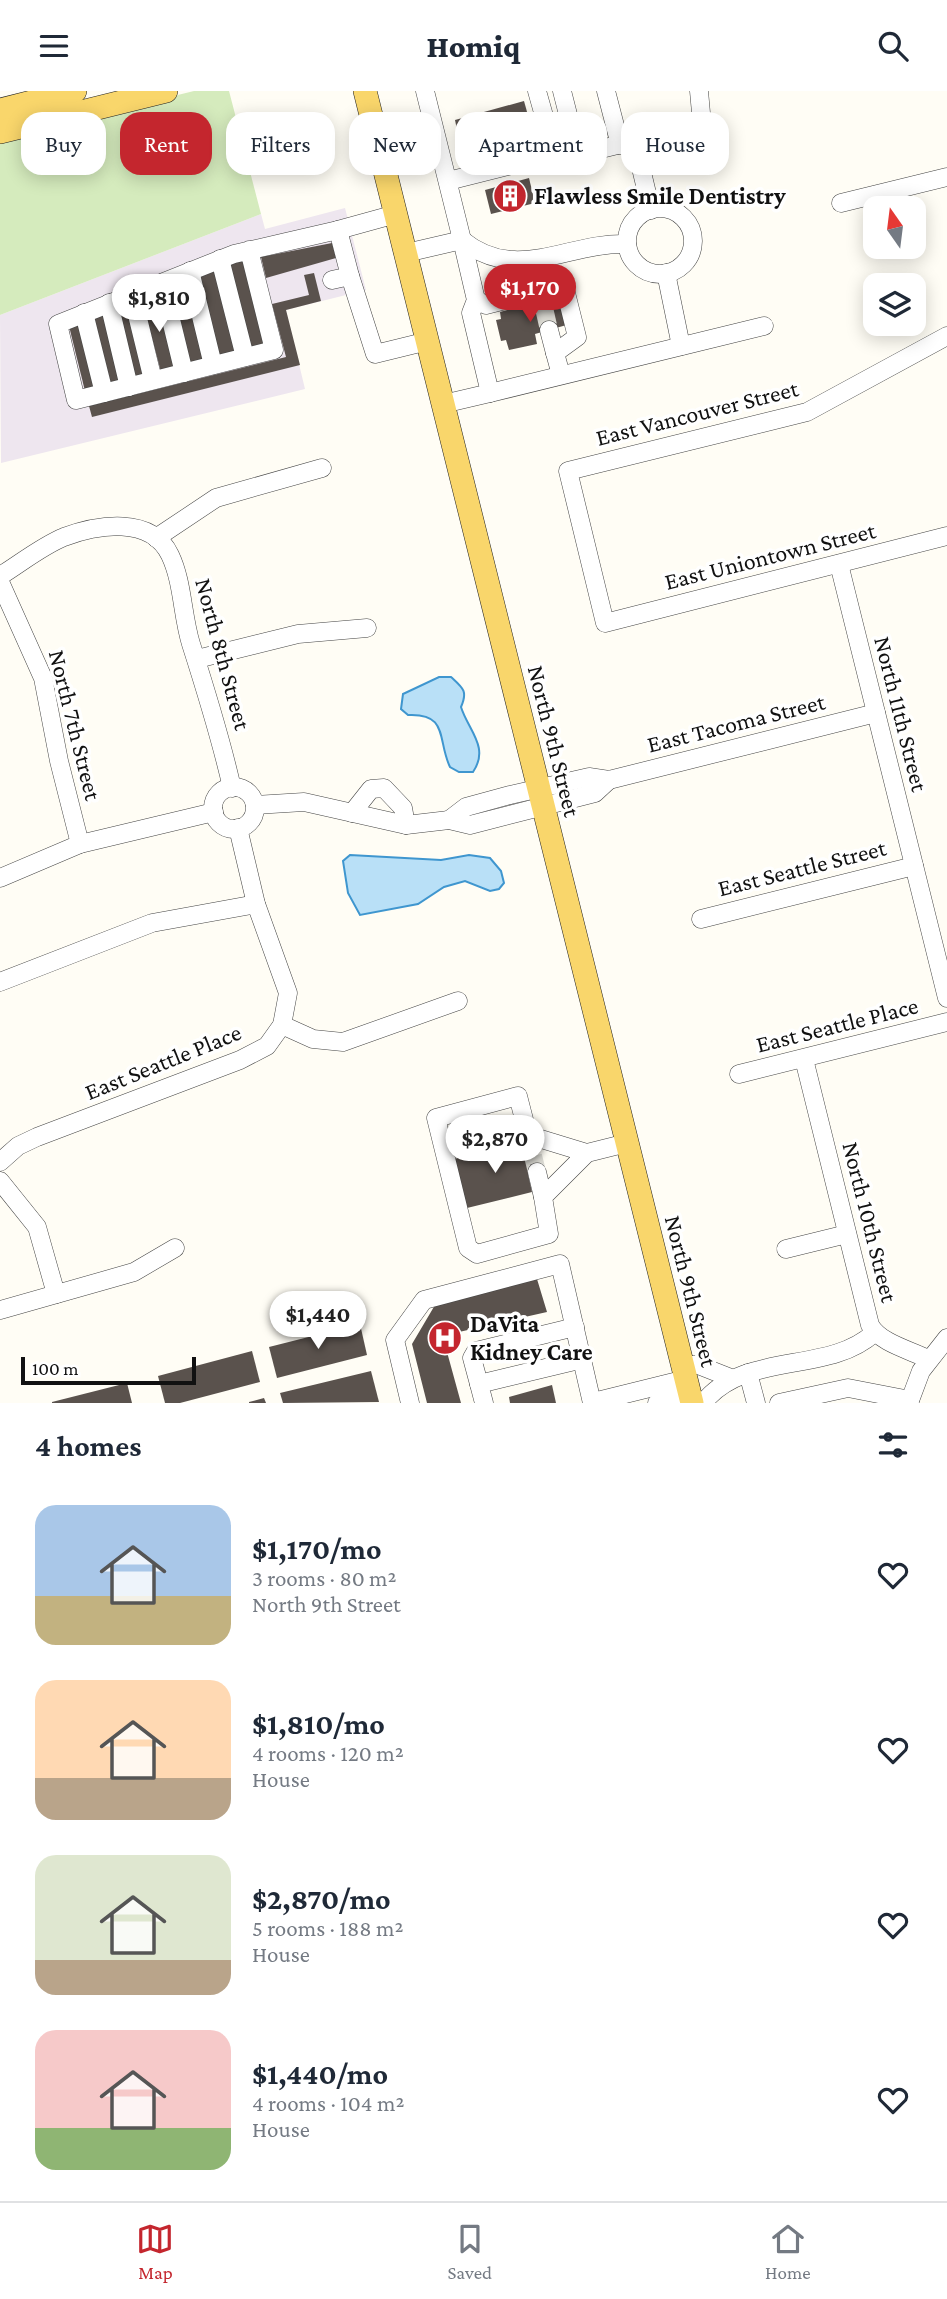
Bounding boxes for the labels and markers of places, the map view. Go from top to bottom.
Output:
building icon: Flawless Smile Dentistry [491,177,529,215]
place label: Flawless Smile Dentistry [534,182,786,209]
pin: $1,170 [473,265,587,324]
pin: $1,810 [102,275,216,334]
pin: $2,870 [438,1115,552,1175]
pin: $1,440 [261,1291,375,1351]
place label: DaVita Kidney Care [470,1310,593,1365]
hospital icon: DaVita Kidney Care [426,1319,464,1357]

